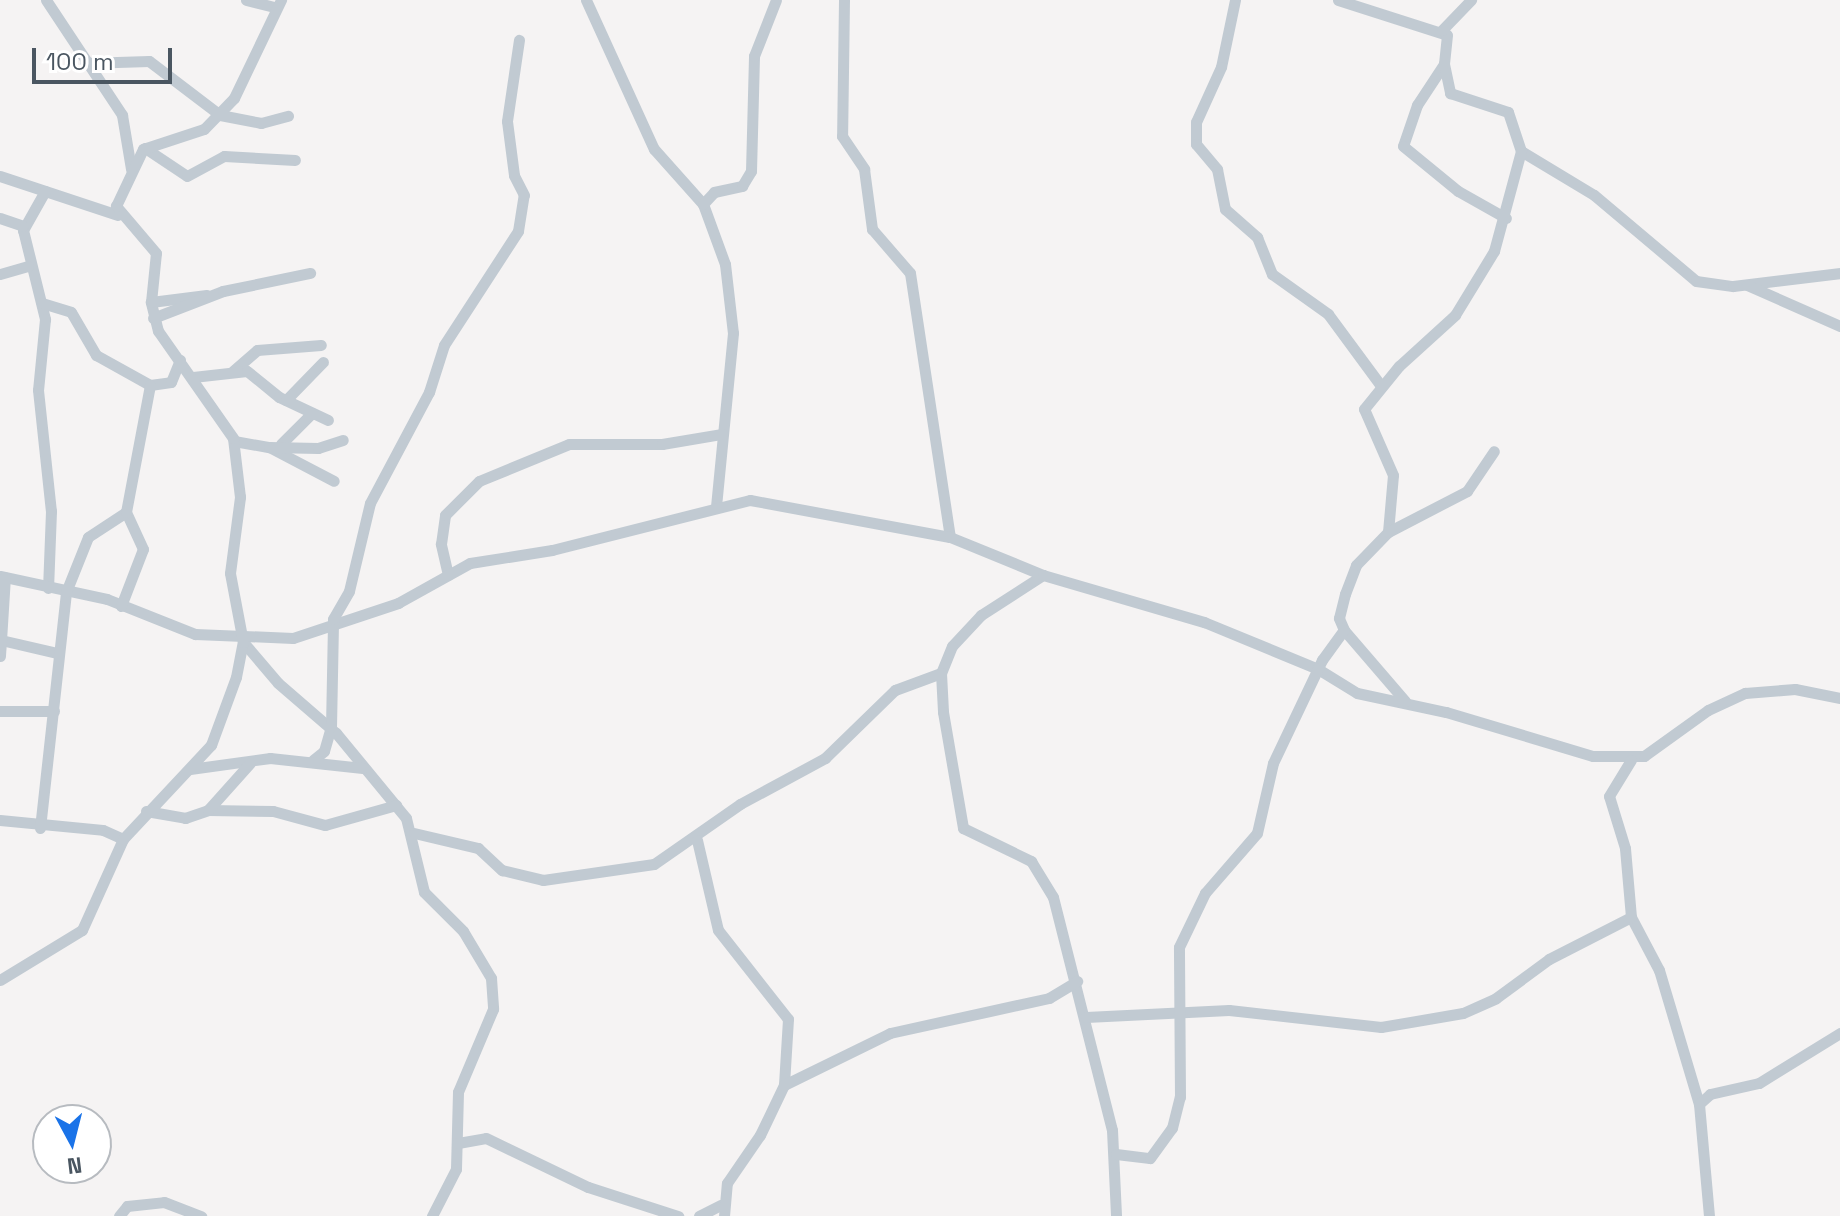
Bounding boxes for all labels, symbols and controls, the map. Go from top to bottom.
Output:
scale bar [36,32,176,82]
text: 100 m [46,46,114,77]
north arrow [32,1104,112,1184]
text: N [66,1151,84,1181]

